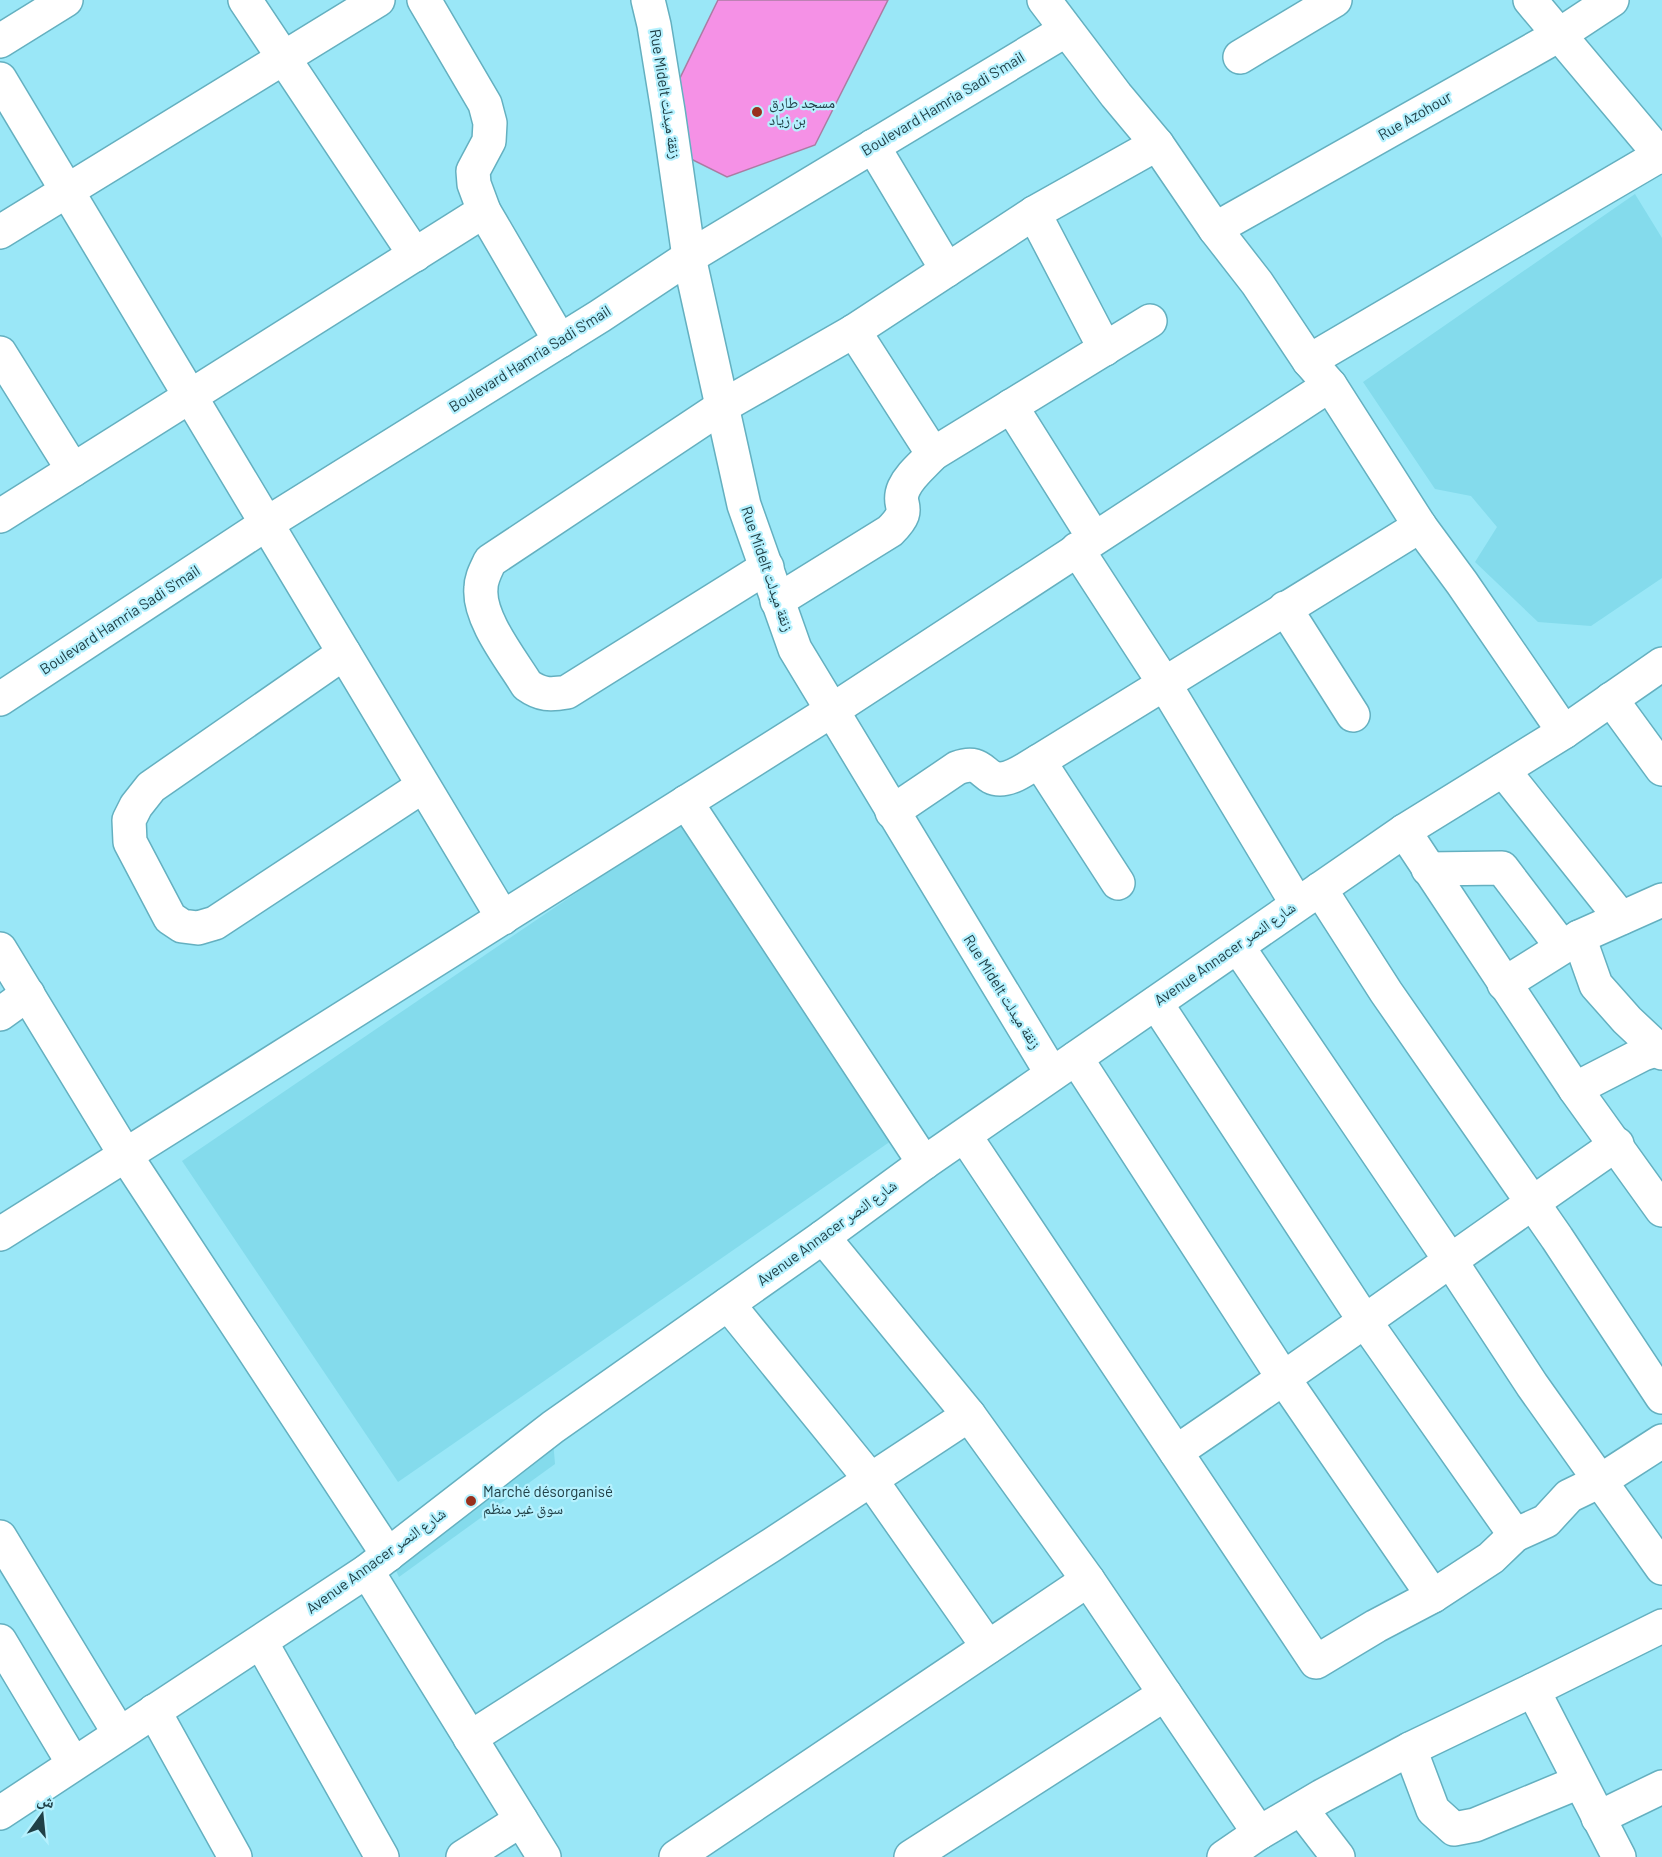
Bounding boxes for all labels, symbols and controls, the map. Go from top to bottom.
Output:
street label: Rue Midelt زنقة ميدلت [646,28,685,160]
street label: Boulevard Hamria Sadi S'mail [858,47,1027,159]
street label: Rue Azohour [1375,87,1455,143]
place label: مسجد طارق بن زياد [769,93,835,130]
marker: مسجد طارق بن زياد [750,105,764,119]
street label: Boulevard Hamria Sadi S'mail [445,301,614,415]
street label: Rue Midelt زنقة ميدلت [737,504,798,634]
street label: Boulevard Hamria Sadi S'mail [36,561,203,678]
street label: Avenue Annacer شارع النصر [1150,897,1300,1010]
street label: Rue Midelt زنقة ميدلت [960,931,1045,1053]
street label: Avenue Annacer شارع النصر [753,1175,901,1291]
place label: Marché désorganisé سوق غير منظم [483,1482,613,1519]
marker: Marché désorganisé سوق غير منظم [464,1494,478,1508]
street label: Avenue Annacer شارع النصر [302,1503,450,1619]
north arrow [12,1785,72,1845]
text: ش [35,1789,57,1812]

